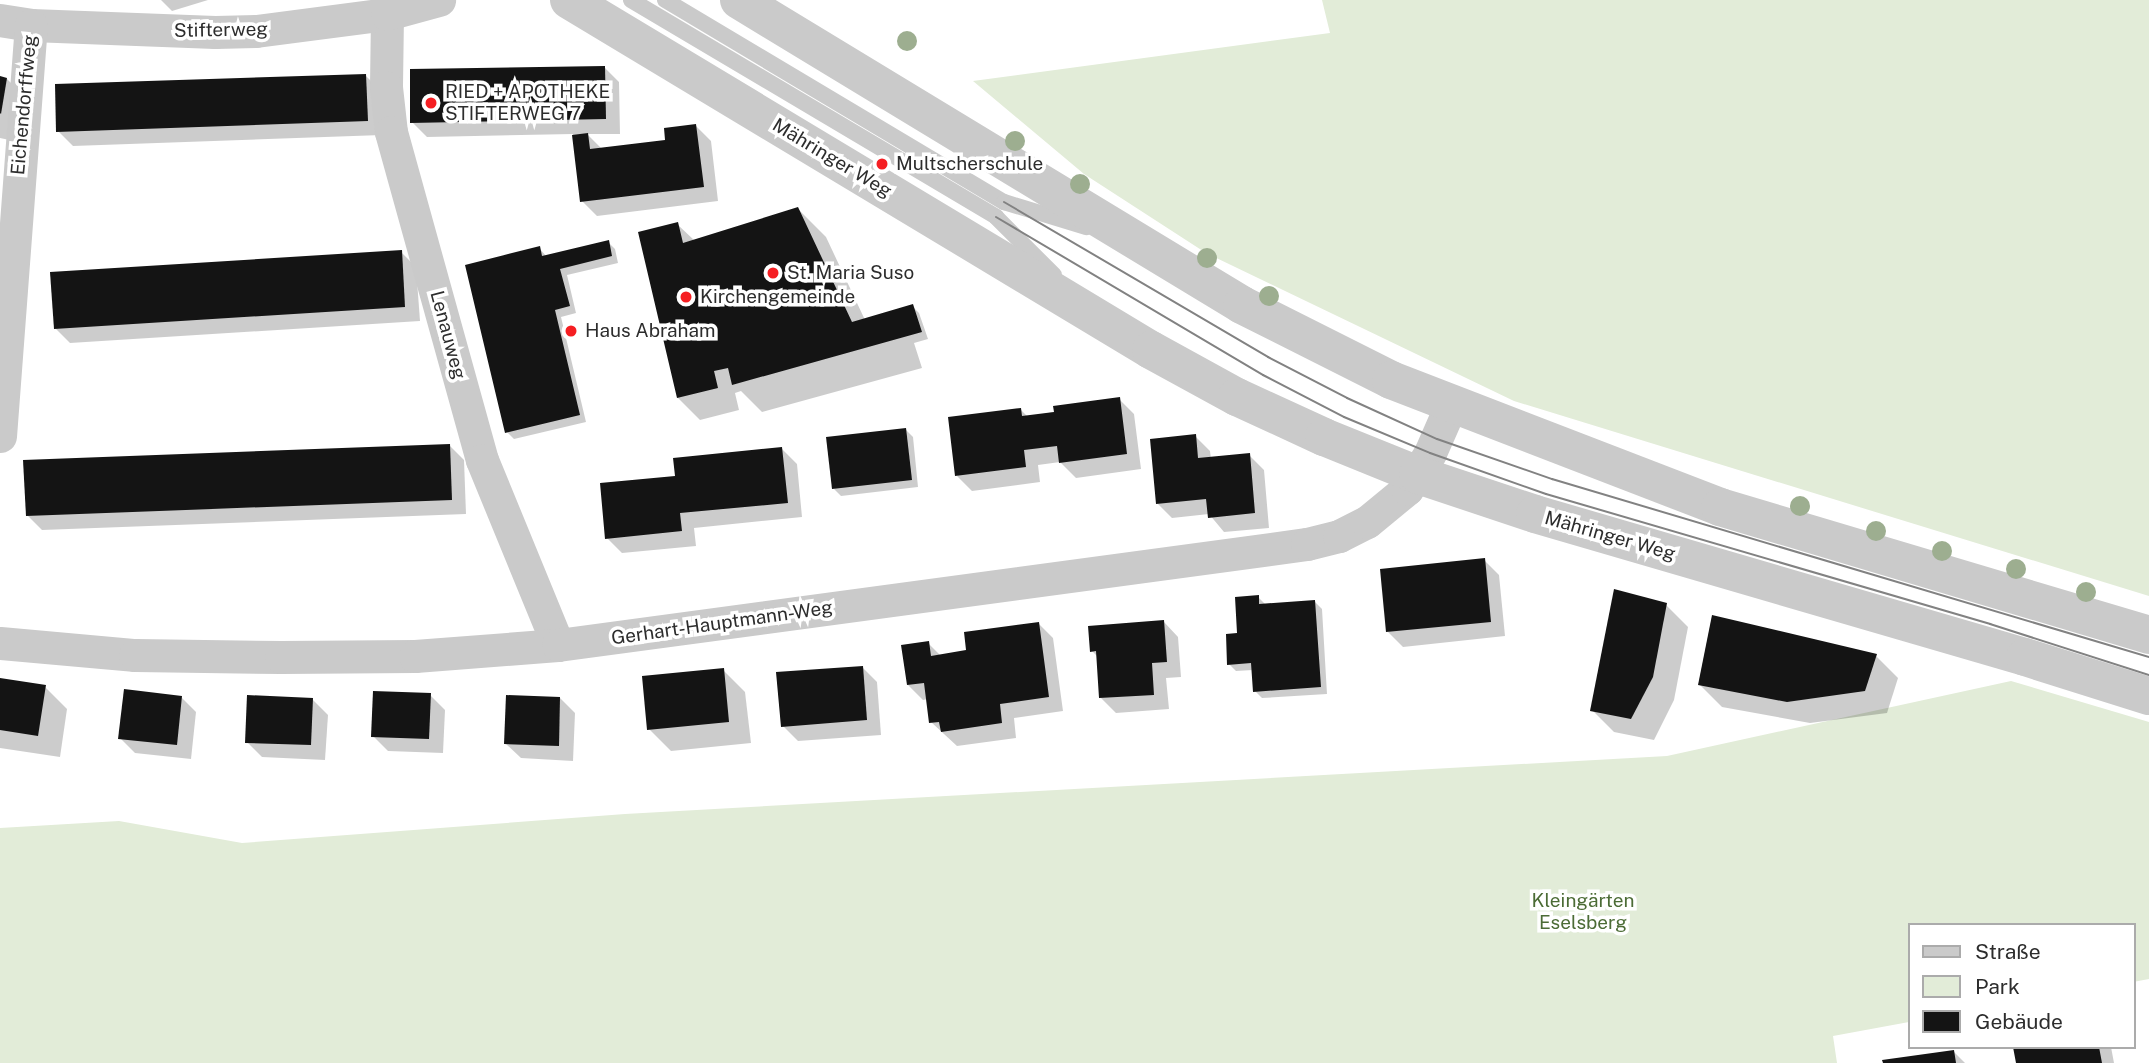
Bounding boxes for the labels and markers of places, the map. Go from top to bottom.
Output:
place label: RIED + APOTHEKE STIFTERWEG 7 [445,81,610,125]
marker: RIED + APOTHEKE STIFTERWEG 7 [423,95,439,111]
place label: Multscherschule [896,153,1043,175]
marker: Multscherschule [874,156,890,172]
place label: St. Maria Suso [787,262,914,284]
marker: St. Maria Suso [765,265,781,281]
place label: Kirchengemeinde [700,286,855,308]
marker: Kirchengemeinde [678,289,694,305]
place label: Haus Abraham [585,320,716,342]
marker: Haus Abraham [563,323,579,339]

